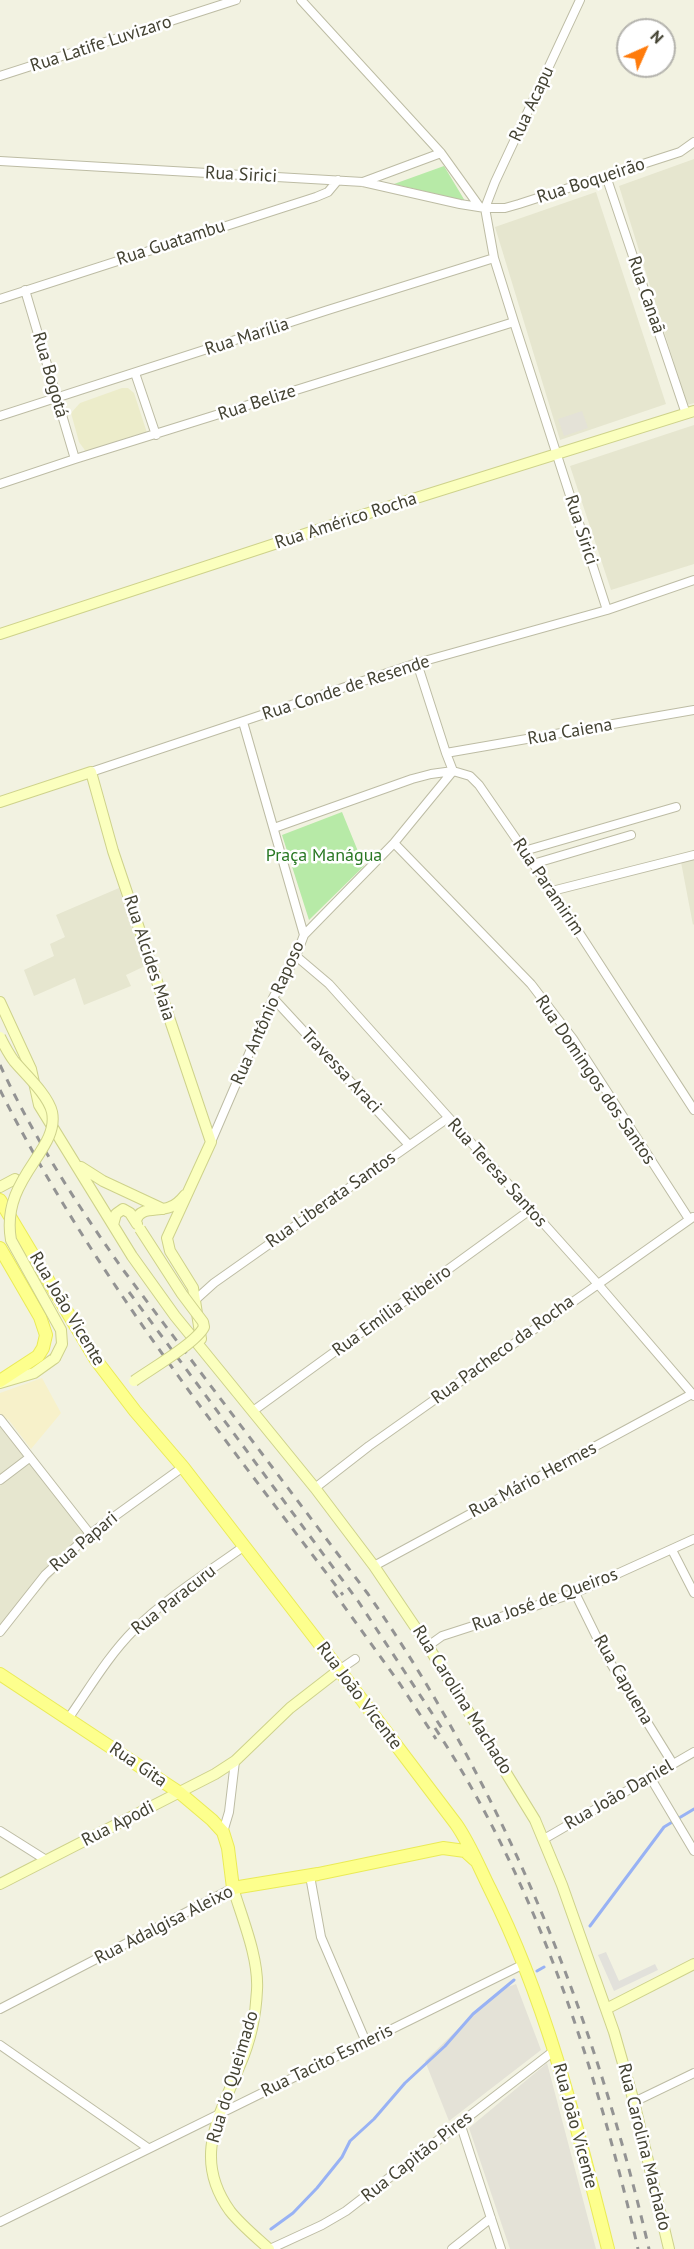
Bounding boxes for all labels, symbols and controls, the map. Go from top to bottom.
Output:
street label: Rua Latife Luvizaro [28,11,174,77]
north arrow [616,18,676,78]
text: N [647,26,668,47]
street label: Rua Acapu [505,63,559,145]
street label: Rua Boqueirão [534,153,648,209]
street label: Rua Sirici [204,162,278,188]
street label: Rua Guatambu [114,215,228,271]
street label: Rua Canaã [623,253,669,337]
street label: Rua Marília [202,313,292,361]
street label: Rua Bogotá [27,330,73,420]
street label: Rua Belize [215,380,299,426]
street label: Rua Américo Rocha [272,488,420,554]
street label: Rua Sirici [560,492,602,568]
street label: Rua Conde de Resende [260,651,432,725]
street label: Rua Caiena [526,714,614,750]
street label: Rua Paramirim [508,834,588,940]
park label: Praça Manágua [266,845,382,867]
street label: Rua Alcides Maia [119,892,179,1024]
street label: Rua Antônio Raposo [227,938,309,1088]
street label: Rua Domingos dos Santos [530,991,660,1169]
street label: Travessa Araci [296,1024,386,1118]
street label: Rua Teresa Santos [443,1114,551,1232]
street label: Rua Liberata Santos [262,1147,400,1253]
street label: Rua João Vicente [25,1248,109,1370]
street label: Rua Emília Ribeiro [328,1261,456,1361]
street label: Rua Pacheco da Rocha [427,1291,579,1409]
street label: Rua Mário Hermes [466,1437,600,1523]
street label: Rua Papari [46,1507,122,1577]
street label: Rua Paracuru [128,1560,220,1640]
street label: Rua José de Queiros [469,1564,621,1636]
street label: Rua Carolina Machado [407,1621,517,1779]
street label: Rua Capuena [589,1631,657,1729]
street label: Rua João Vicente [312,1638,406,1754]
street label: Rua Gita [105,1738,171,1792]
street label: Rua João Daniel [561,1755,677,1835]
street label: Rua Apodi [78,1797,158,1851]
street label: Rua Adalgisa Aleixo [91,1881,237,1969]
street label: Rua do Queimado [203,2008,263,2146]
street label: Rua Tacito Esmeris [258,2020,396,2102]
street label: Rua João Vicente [548,2061,602,2191]
street label: Rua Carolina Machado [613,2061,675,2233]
street label: Rua Capitão Pires [357,2107,477,2207]

